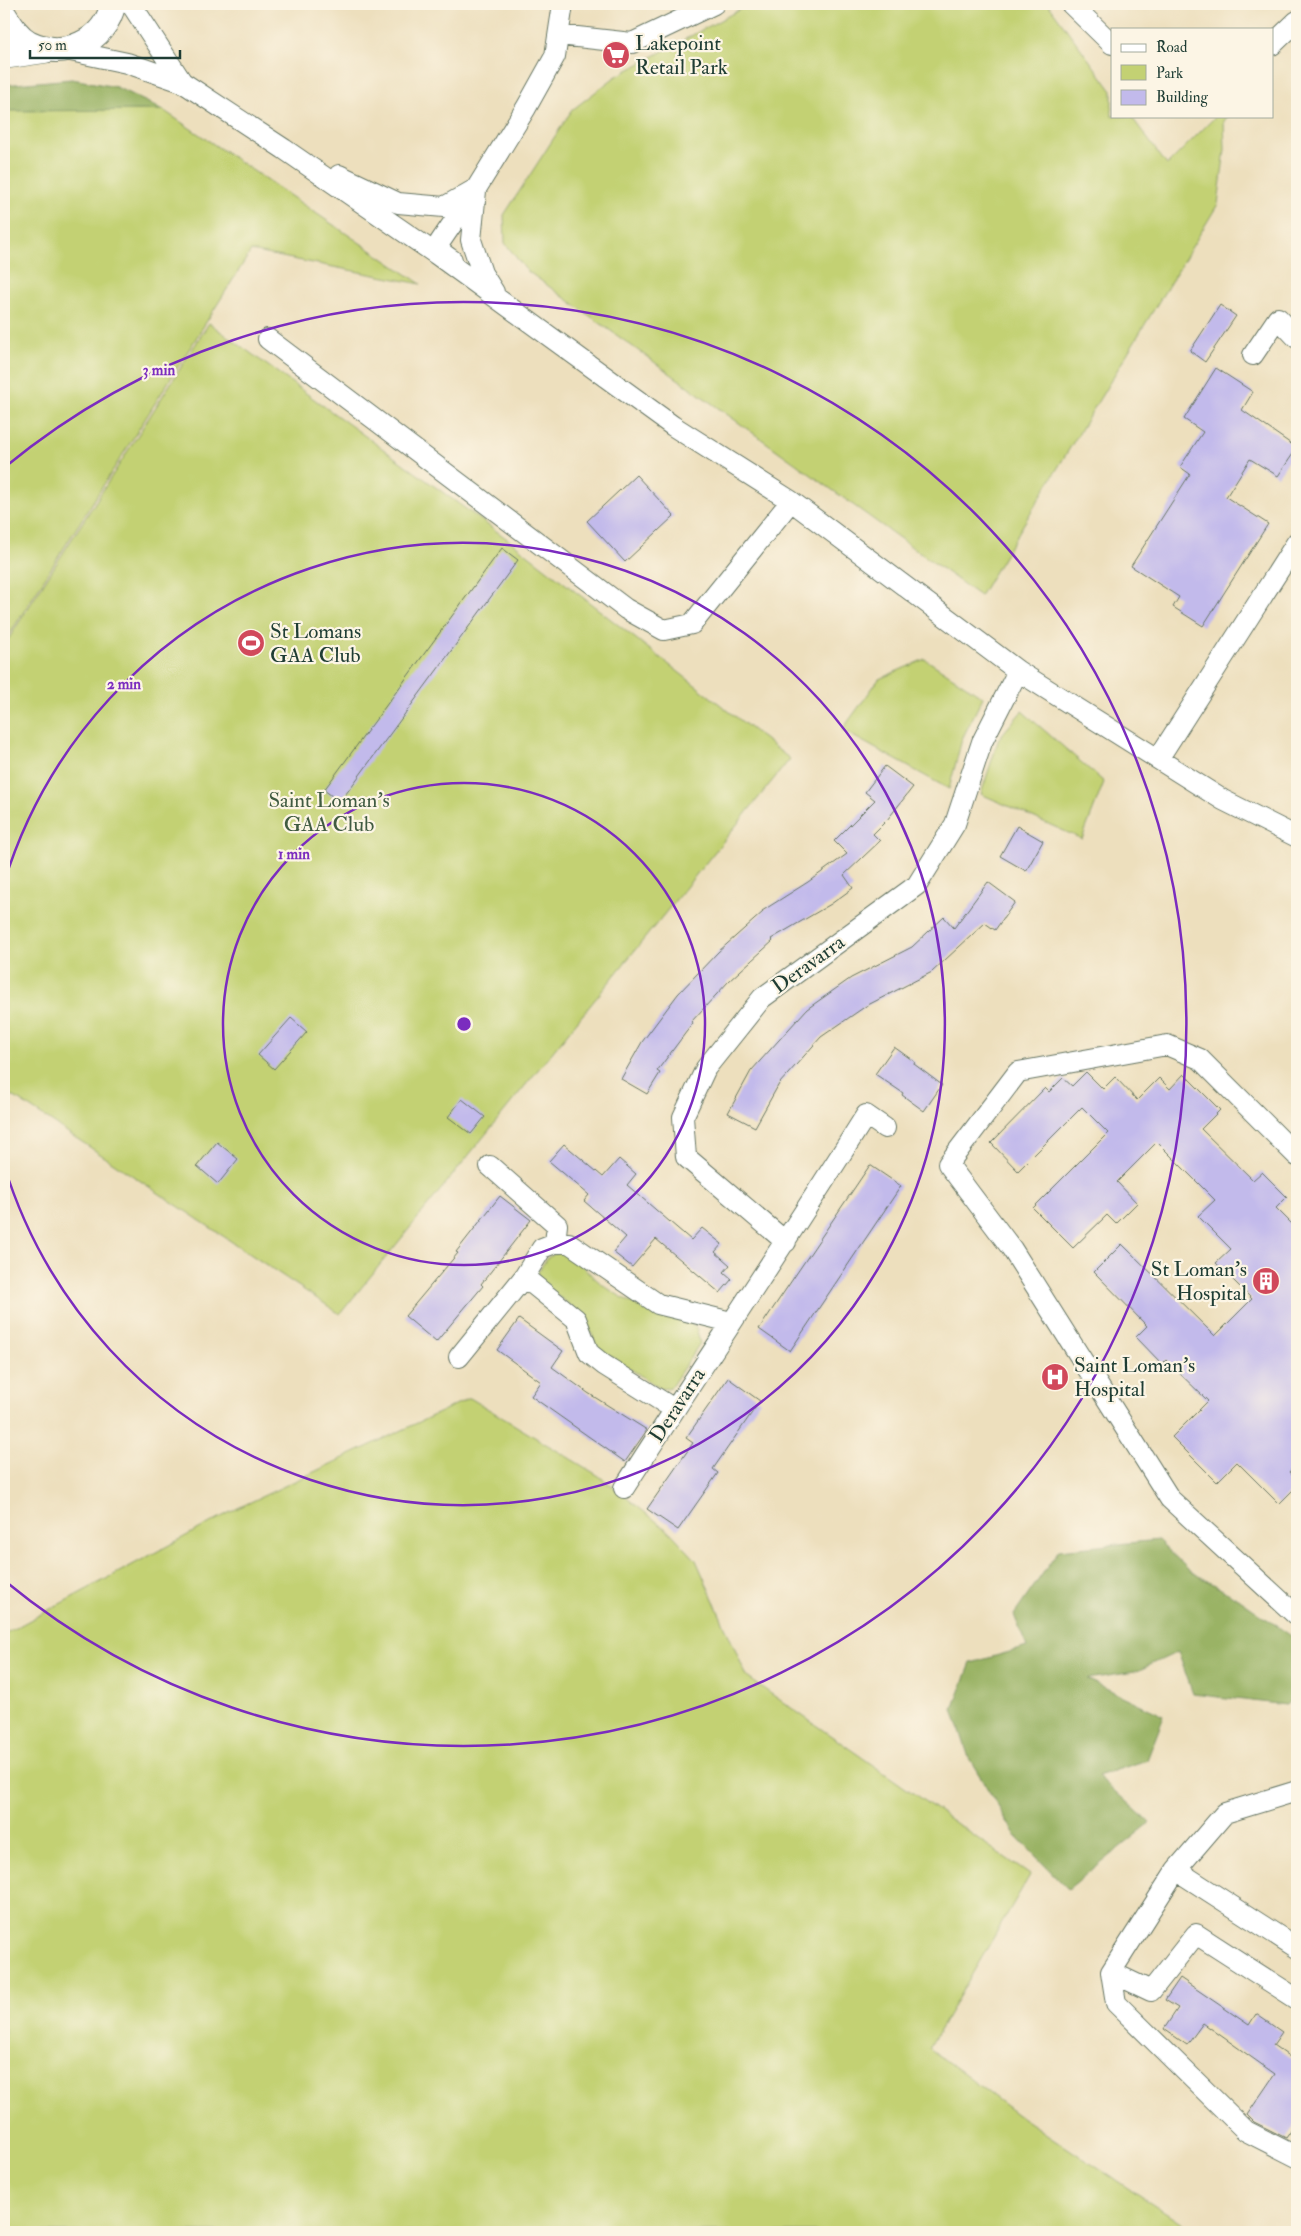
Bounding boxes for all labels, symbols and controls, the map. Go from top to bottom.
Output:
scale bar [30,28,180,60]
legend [1111,28,1274,118]
place label: Lakepoint Retail Park [635,30,728,81]
text: 50 m [38,36,67,55]
text: Road [1156,38,1188,57]
supermarket icon: Lakepoint Retail Park [601,40,631,70]
text: Park [1156,64,1183,83]
text: Building [1156,88,1208,107]
text: 3 min [143,361,175,380]
place label: St Lomans GAA Club [270,618,361,669]
sports icon: St Lomans GAA Club [236,628,266,658]
text: 2 min [107,675,141,694]
park label: Saint Loman's GAA Club [268,787,390,838]
text: 1 min [278,845,310,864]
street label: Deravarra [766,929,850,1000]
centre of rings [455,1015,473,1033]
place label: St Loman's Hospital [1151,1256,1248,1307]
building icon: St Loman's Hospital [1251,1266,1281,1296]
place label: Saint Loman's Hospital [1074,1352,1195,1403]
street label: Deravarra [643,1362,712,1448]
hospital icon: Saint Loman's Hospital [1040,1362,1070,1392]

